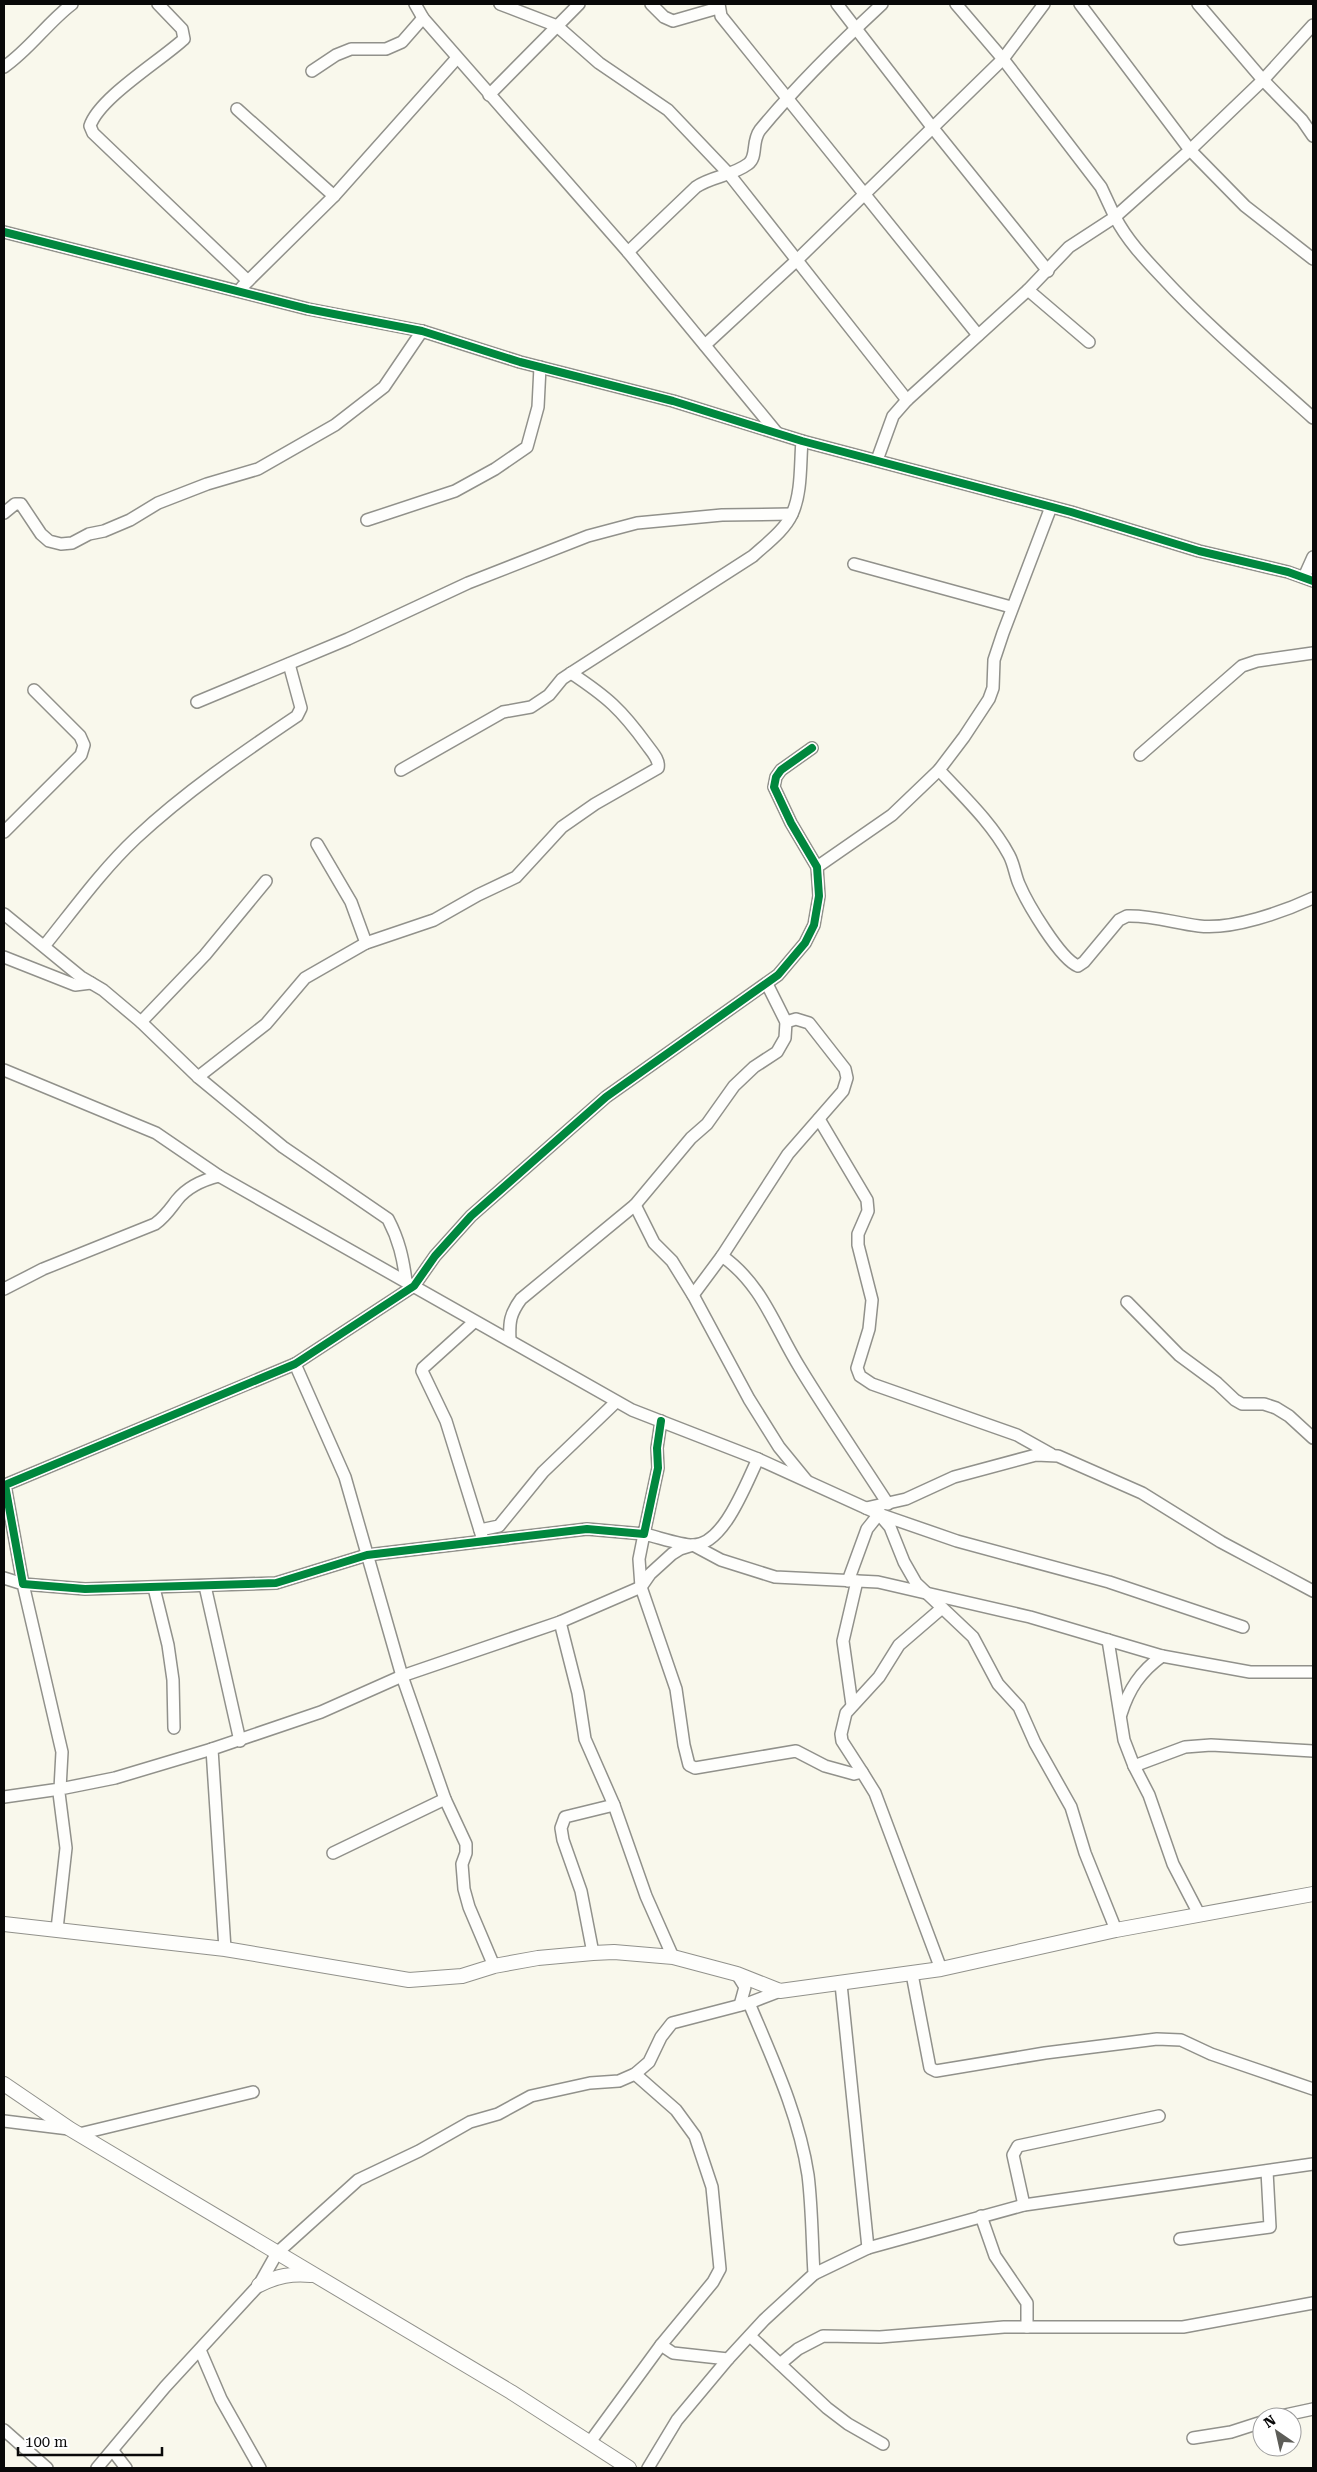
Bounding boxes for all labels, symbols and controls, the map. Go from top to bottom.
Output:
north arrow [1252,2407,1302,2457]
text: N [1261,2411,1279,2431]
scale bar [18,2424,161,2456]
text: 100 m [25,2433,68,2451]

